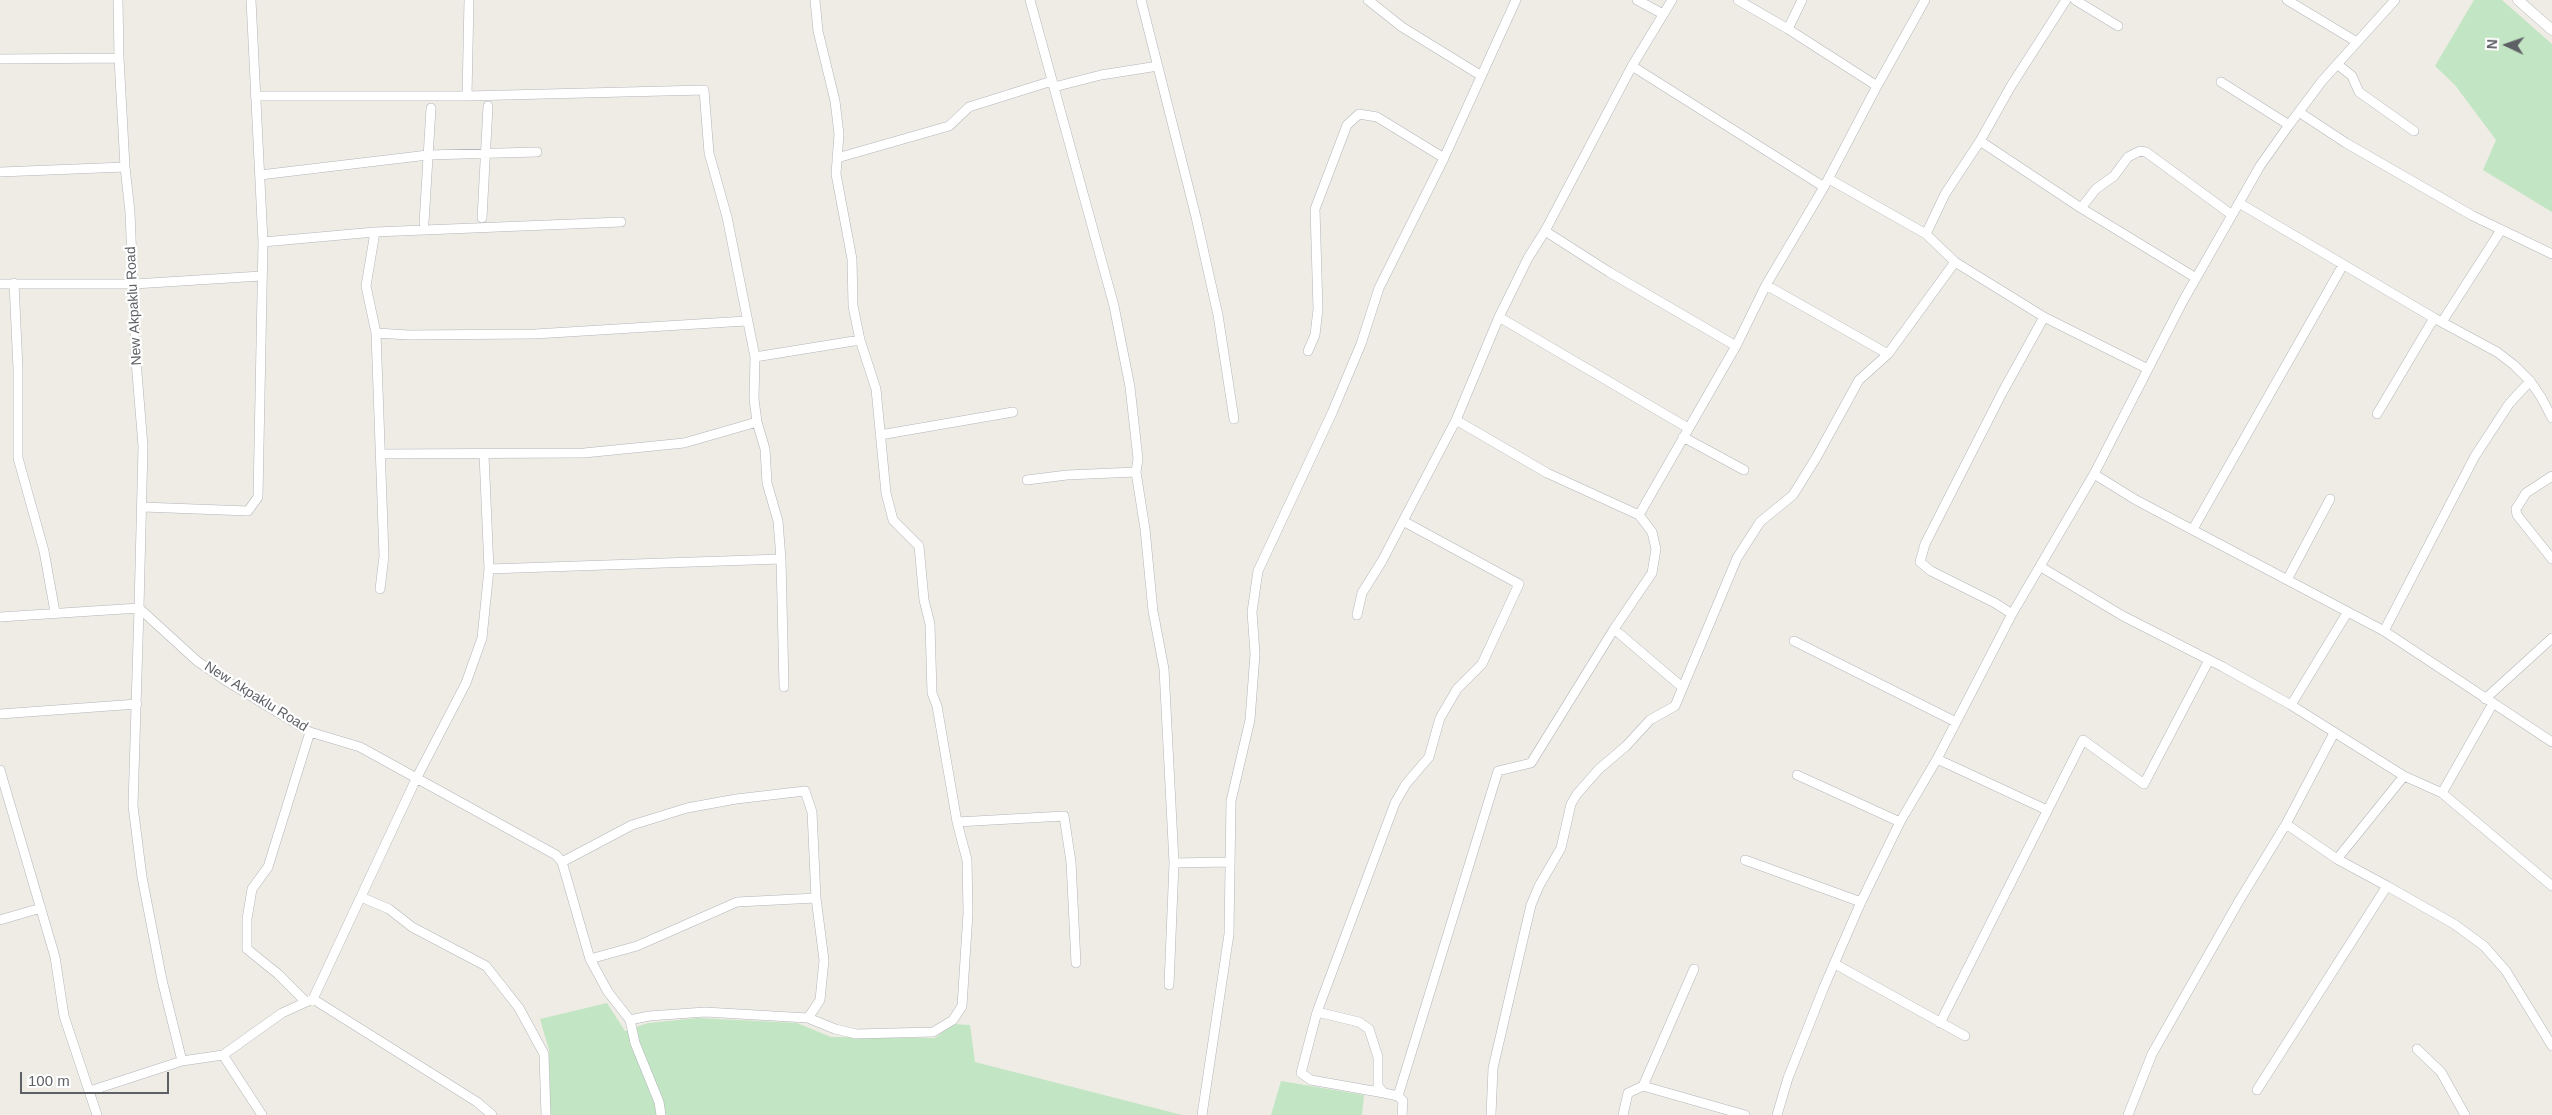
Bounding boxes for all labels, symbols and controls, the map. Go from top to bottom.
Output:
north arrow [2482,20,2532,70]
text: N [2484,39,2500,50]
street label: New Akpaklu Road [122,246,146,366]
street label: New Akpaklu Road [201,658,311,736]
scale bar [22,1062,171,1094]
text: 100 m [28,1072,70,1089]

